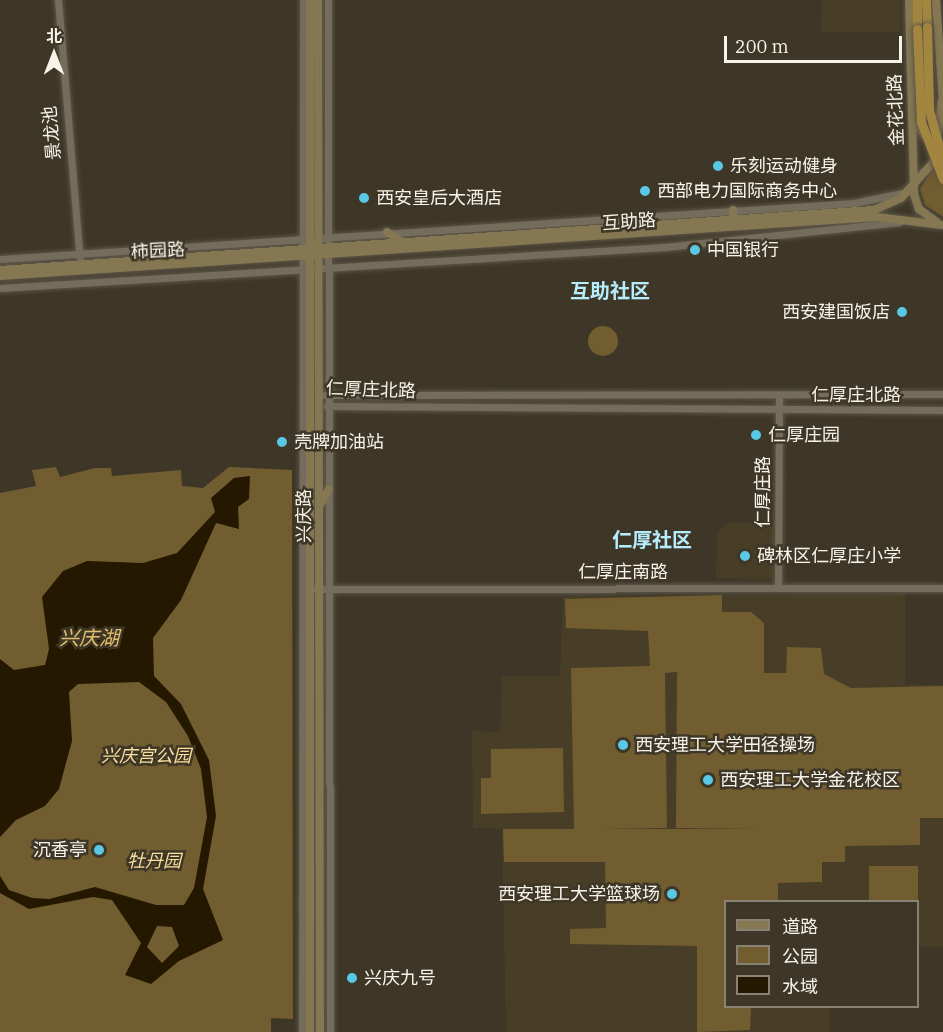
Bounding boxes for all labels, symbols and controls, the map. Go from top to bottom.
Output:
north arrow [24,24,84,84]
scale bar [727,24,906,62]
text: 北 [46,26,62,46]
text: 200 m [735,35,789,58]
street label: 金花北路 [884,74,908,146]
street label: 景龙池 [39,105,65,161]
place label: 乐刻运动健身 [730,155,838,177]
marker: 乐刻运动健身 [711,159,725,173]
place label: 西部电力国际商务中心 [657,180,837,202]
marker: 西部电力国际商务中心 [638,184,652,198]
place label: 西安皇后大酒店 [376,187,502,209]
marker: 西安皇后大酒店 [357,191,371,205]
street label: 互助路 [601,209,657,235]
street label: 柿园路 [130,239,186,263]
place label: 中国银行 [707,239,779,261]
marker: 中国银行 [688,243,702,257]
district label: 互助社区 [570,278,650,302]
place label: 西安建国饭店 [782,301,890,323]
marker: 西安建国饭店 [895,305,909,319]
street label: 仁厚庄北路 [326,378,416,402]
street label: 仁厚庄北路 [811,384,901,406]
place label: 仁厚庄园 [768,424,840,446]
marker: 仁厚庄园 [749,428,763,442]
place label: 壳牌加油站 [294,431,384,453]
marker: 壳牌加油站 [275,435,289,449]
street label: 仁厚庄路 [752,456,774,528]
street label: 兴庆路 [293,489,315,543]
district label: 仁厚社区 [612,527,692,551]
place label: 碑林区仁厚庄小学 [757,545,901,567]
marker: 碑林区仁厚庄小学 [738,549,752,563]
street label: 仁厚庄南路 [578,561,668,583]
water label: 兴庆湖 [59,625,119,649]
place label: 西安理工大学田径操场 [635,734,815,756]
marker: 西安理工大学田径操场 [616,738,630,752]
park label: 兴庆宫公园 [101,745,191,767]
place label: 西安理工大学金花校区 [720,769,900,791]
marker: 西安理工大学金花校区 [701,773,715,787]
place label: 沉香亭 [33,839,87,861]
marker: 沉香亭 [92,843,106,857]
park label: 牡丹园 [127,850,181,872]
place label: 西安理工大学篮球场 [498,883,660,905]
marker: 西安理工大学篮球场 [665,887,679,901]
legend [724,900,919,1008]
text: 道路 [782,915,818,938]
text: 公园 [782,945,818,968]
place label: 兴庆九号 [364,967,436,989]
marker: 兴庆九号 [345,971,359,985]
text: 水域 [782,975,818,998]

